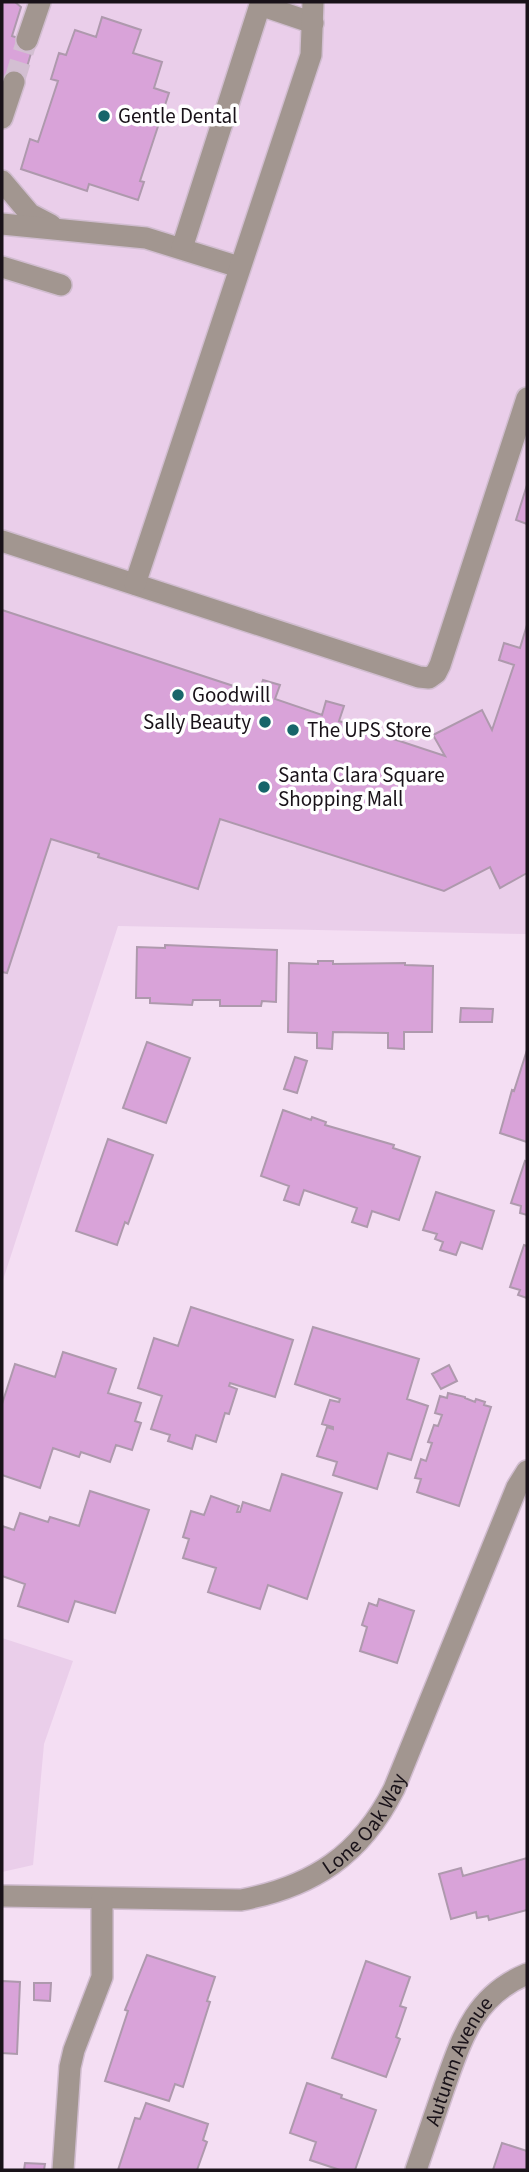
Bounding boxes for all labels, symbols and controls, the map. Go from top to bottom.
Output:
place label: Gentle Dental [118,101,237,131]
marker: Gentle Dental [96,108,112,124]
place label: Goodwill [192,680,270,710]
marker: Goodwill [170,687,186,703]
place label: Sally Beauty [143,707,251,737]
marker: Sally Beauty [257,714,273,730]
place label: The UPS Store [307,715,431,745]
marker: The UPS Store [285,722,301,738]
place label: Santa Clara Square Shopping Mall [278,760,445,814]
marker: Santa Clara Square Shopping Mall [256,779,272,795]
street label: Lone Oak Way [316,1769,414,1882]
street label: Autumn Avenue [417,1989,500,2130]

